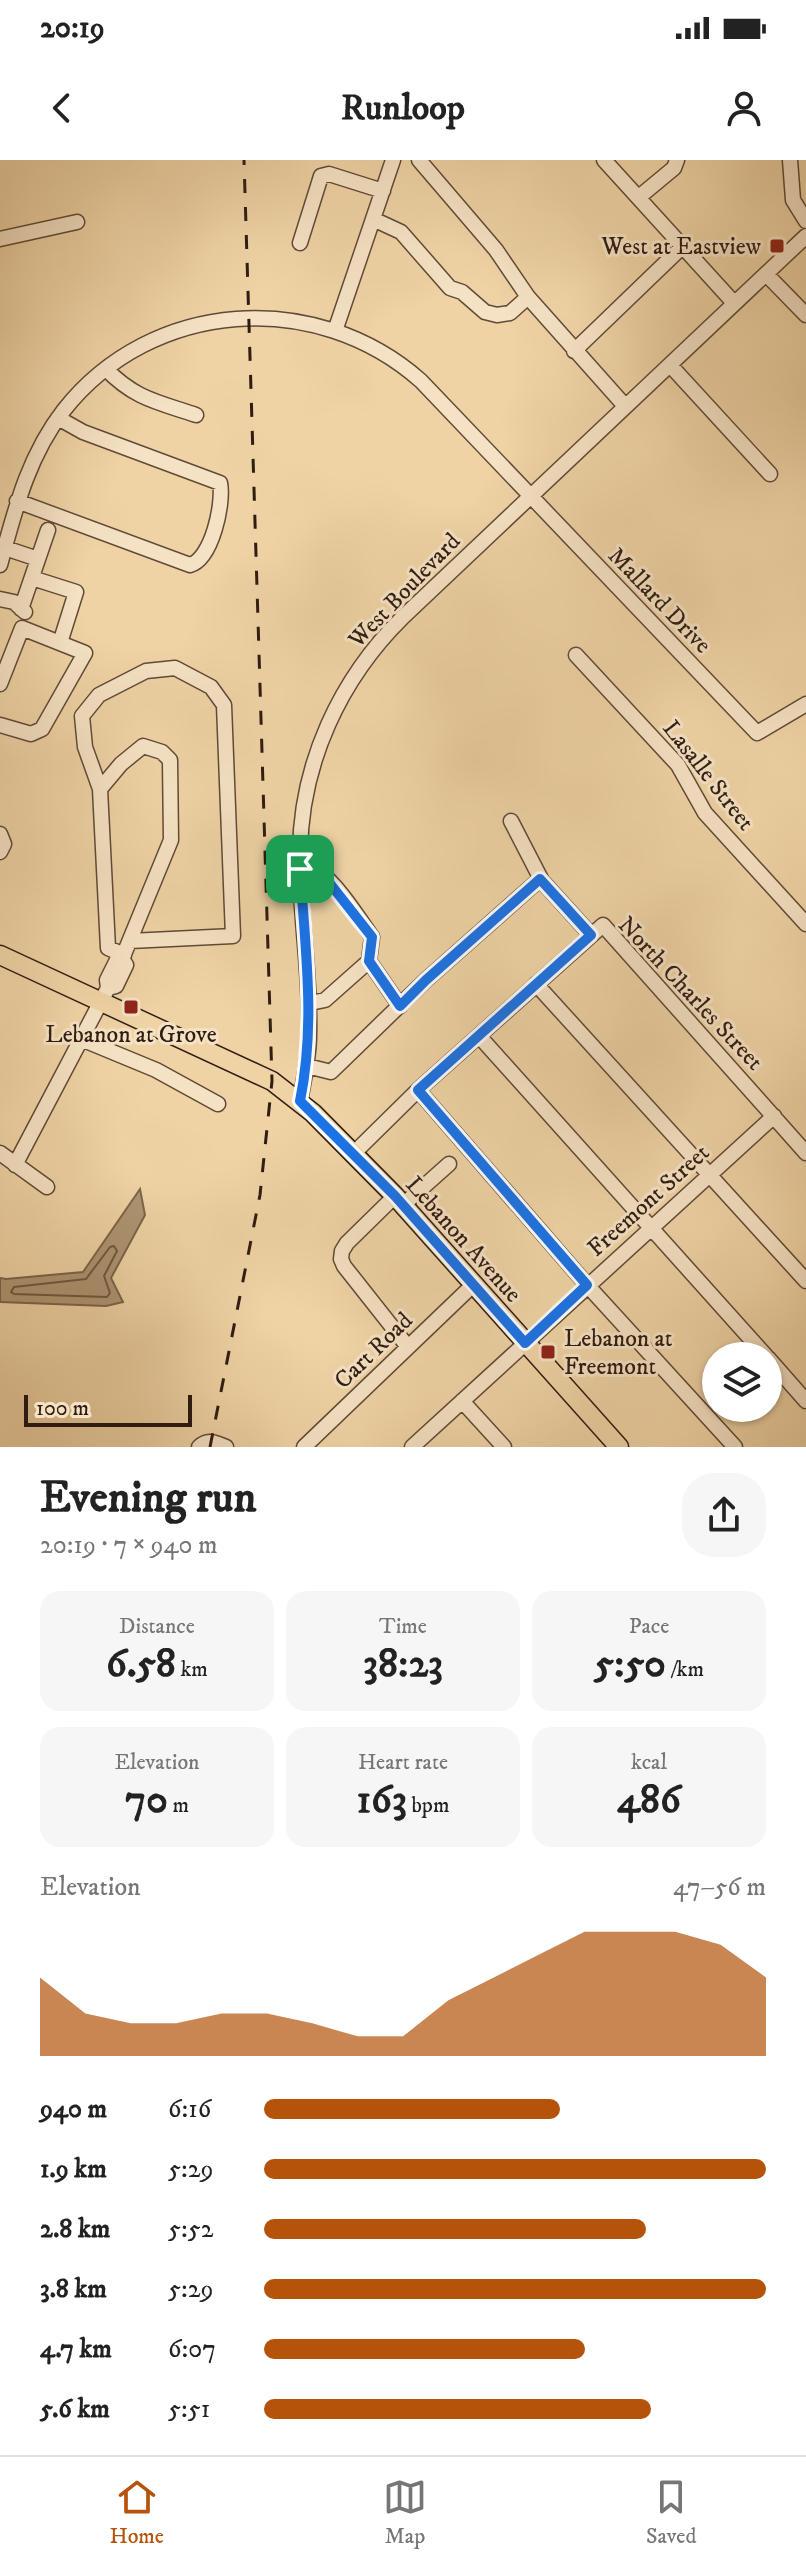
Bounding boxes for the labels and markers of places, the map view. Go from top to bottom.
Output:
place label: West at Eastview [600,232,762,262]
marker: West at Eastview [768,237,786,255]
pin [266,835,334,903]
marker: Lebanon at Grove [122,998,140,1016]
place label: Lebanon at Grove [45,1020,217,1050]
place label: Lebanon at Freemont [564,1324,673,1382]
marker: Lebanon at Freemont [539,1343,557,1361]

